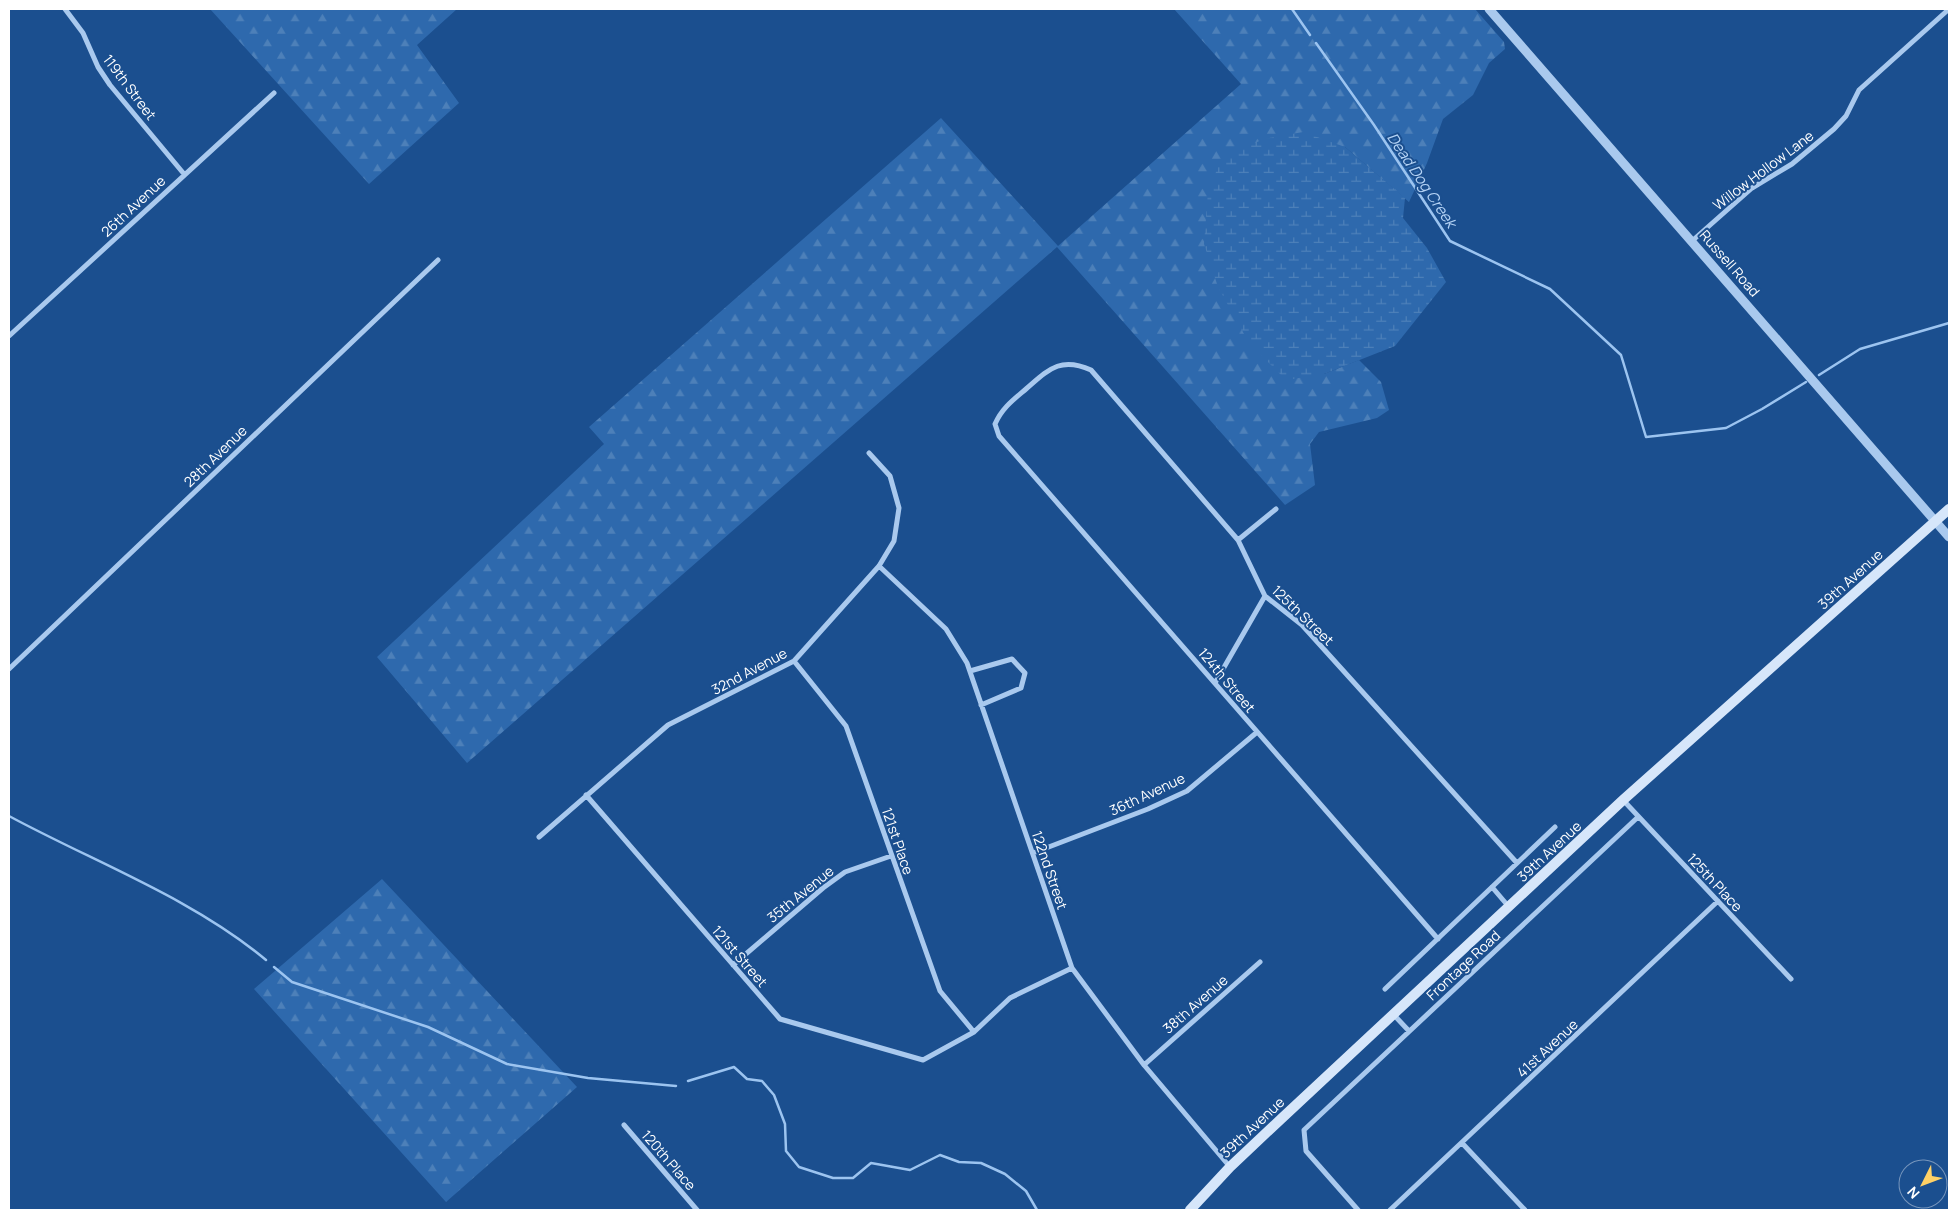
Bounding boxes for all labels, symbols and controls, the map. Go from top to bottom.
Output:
street label: 119th Street [99,50,161,124]
street label: Willow Hollow Lane [1709,126,1817,214]
water label: Dead Dog Creek [1382,128,1463,234]
street label: 26th Avenue [97,171,169,241]
street label: Russell Road [1696,226,1764,300]
street label: 28th Avenue [179,421,251,491]
street label: 39th Avenue [1814,545,1886,613]
street label: 125th Street [1268,581,1338,650]
street label: 32nd Avenue [708,643,790,699]
street label: 124th Street [1194,644,1260,717]
street label: 36th Avenue [1106,768,1188,820]
street label: 121st Place [878,805,918,877]
street label: 39th Avenue [1513,816,1585,886]
street label: 122nd Street [1028,828,1072,912]
street label: 125th Place [1683,849,1747,915]
street label: 35th Avenue [763,861,837,927]
street label: 121st Street [708,921,772,991]
street label: Frontage Road [1422,926,1504,1004]
street label: 38th Avenue [1158,970,1232,1038]
street label: 41st Avenue [1512,1015,1582,1081]
street label: 39th Avenue [1216,1092,1288,1162]
street label: 120th Place [638,1126,700,1194]
north arrow [1898,1159,1948,1209]
text: N [1903,1183,1923,1203]

